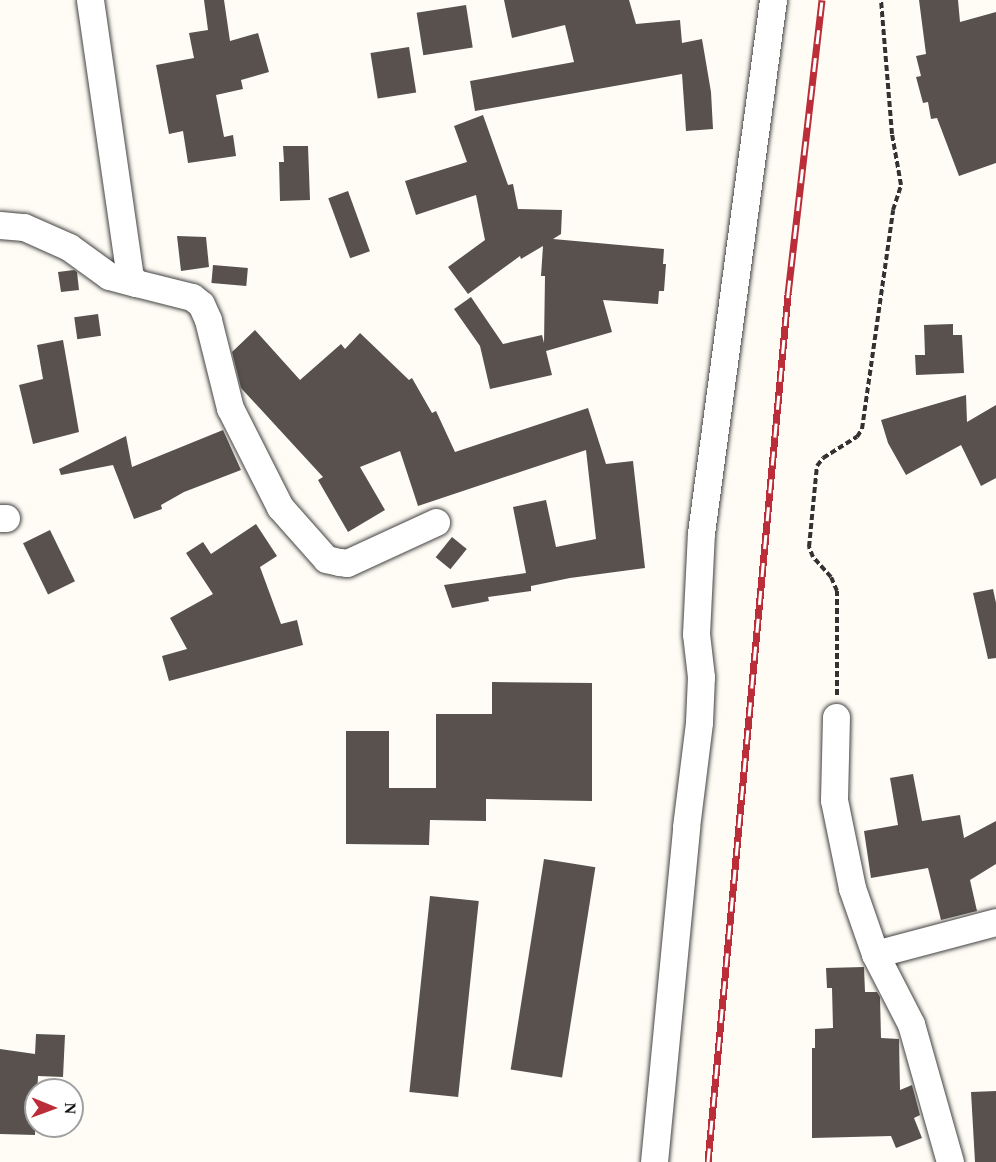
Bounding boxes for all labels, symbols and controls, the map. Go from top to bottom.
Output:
north arrow [24,1078,84,1138]
text: N [62,1102,79,1114]

